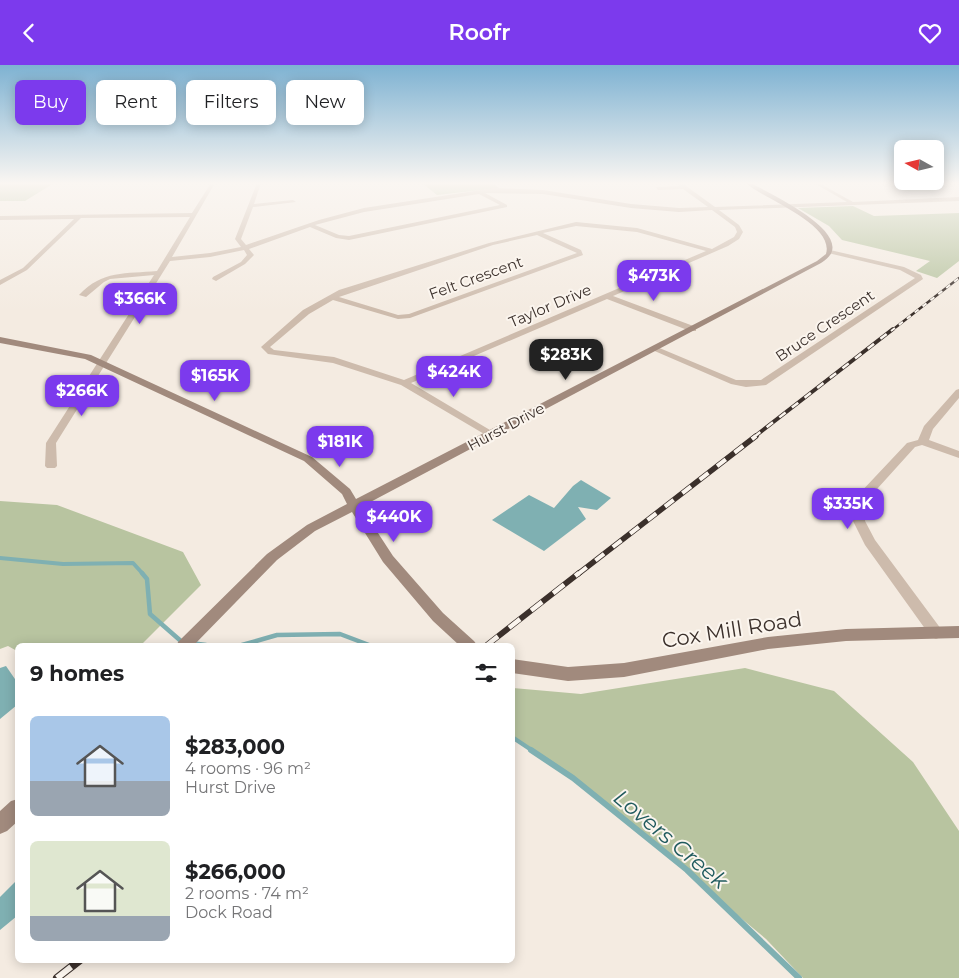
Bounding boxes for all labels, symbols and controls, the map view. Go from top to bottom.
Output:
icon: back [15,19,43,47]
text: Roofr [449,19,510,46]
icon: heart [916,19,944,47]
chip: Buy [15,80,86,125]
chip: Rent [96,80,176,125]
chip: Filters [186,80,276,125]
chip: New [286,80,364,125]
north arrow [894,140,944,190]
map controls [894,140,944,190]
street label: Felt Crescent [426,252,525,303]
pin: $473K [619,259,689,302]
text: $473K [628,266,680,285]
street label: Taylor Drive [506,280,594,331]
pin: $366K [105,283,175,325]
street label: Bruce Crescent [772,286,878,366]
text: $366K [114,289,166,308]
pin: $283K [531,339,601,381]
text: $283K [540,345,592,364]
pin: $424K [419,355,489,398]
pin: $165K [180,359,250,402]
text: $424K [427,362,481,381]
text: $165K [191,366,239,385]
pin: $266K [47,375,117,417]
text: $266K [56,381,108,400]
street label: Hurst Drive [464,398,548,455]
pin: $181K [305,425,375,468]
text: $181K [318,432,363,451]
pin: $335K [813,487,883,530]
text: $335K [823,494,873,513]
pin: $440K [359,501,429,543]
text: $440K [366,507,422,526]
street label: Cox Mill Road [660,606,804,653]
icon: filters [472,659,500,687]
text: 9 homes [30,661,124,686]
text: $283,000 [185,734,285,759]
icon: home [70,736,130,796]
text: 4 rooms · 96 m² [185,759,311,778]
text: Hurst Drive [185,778,276,797]
water label: Lovers Creek [608,784,734,895]
text: $266,000 [185,859,286,884]
icon: home [70,861,130,921]
text: 2 rooms · 74 m² [185,884,309,903]
text: Dock Road [185,903,273,922]

